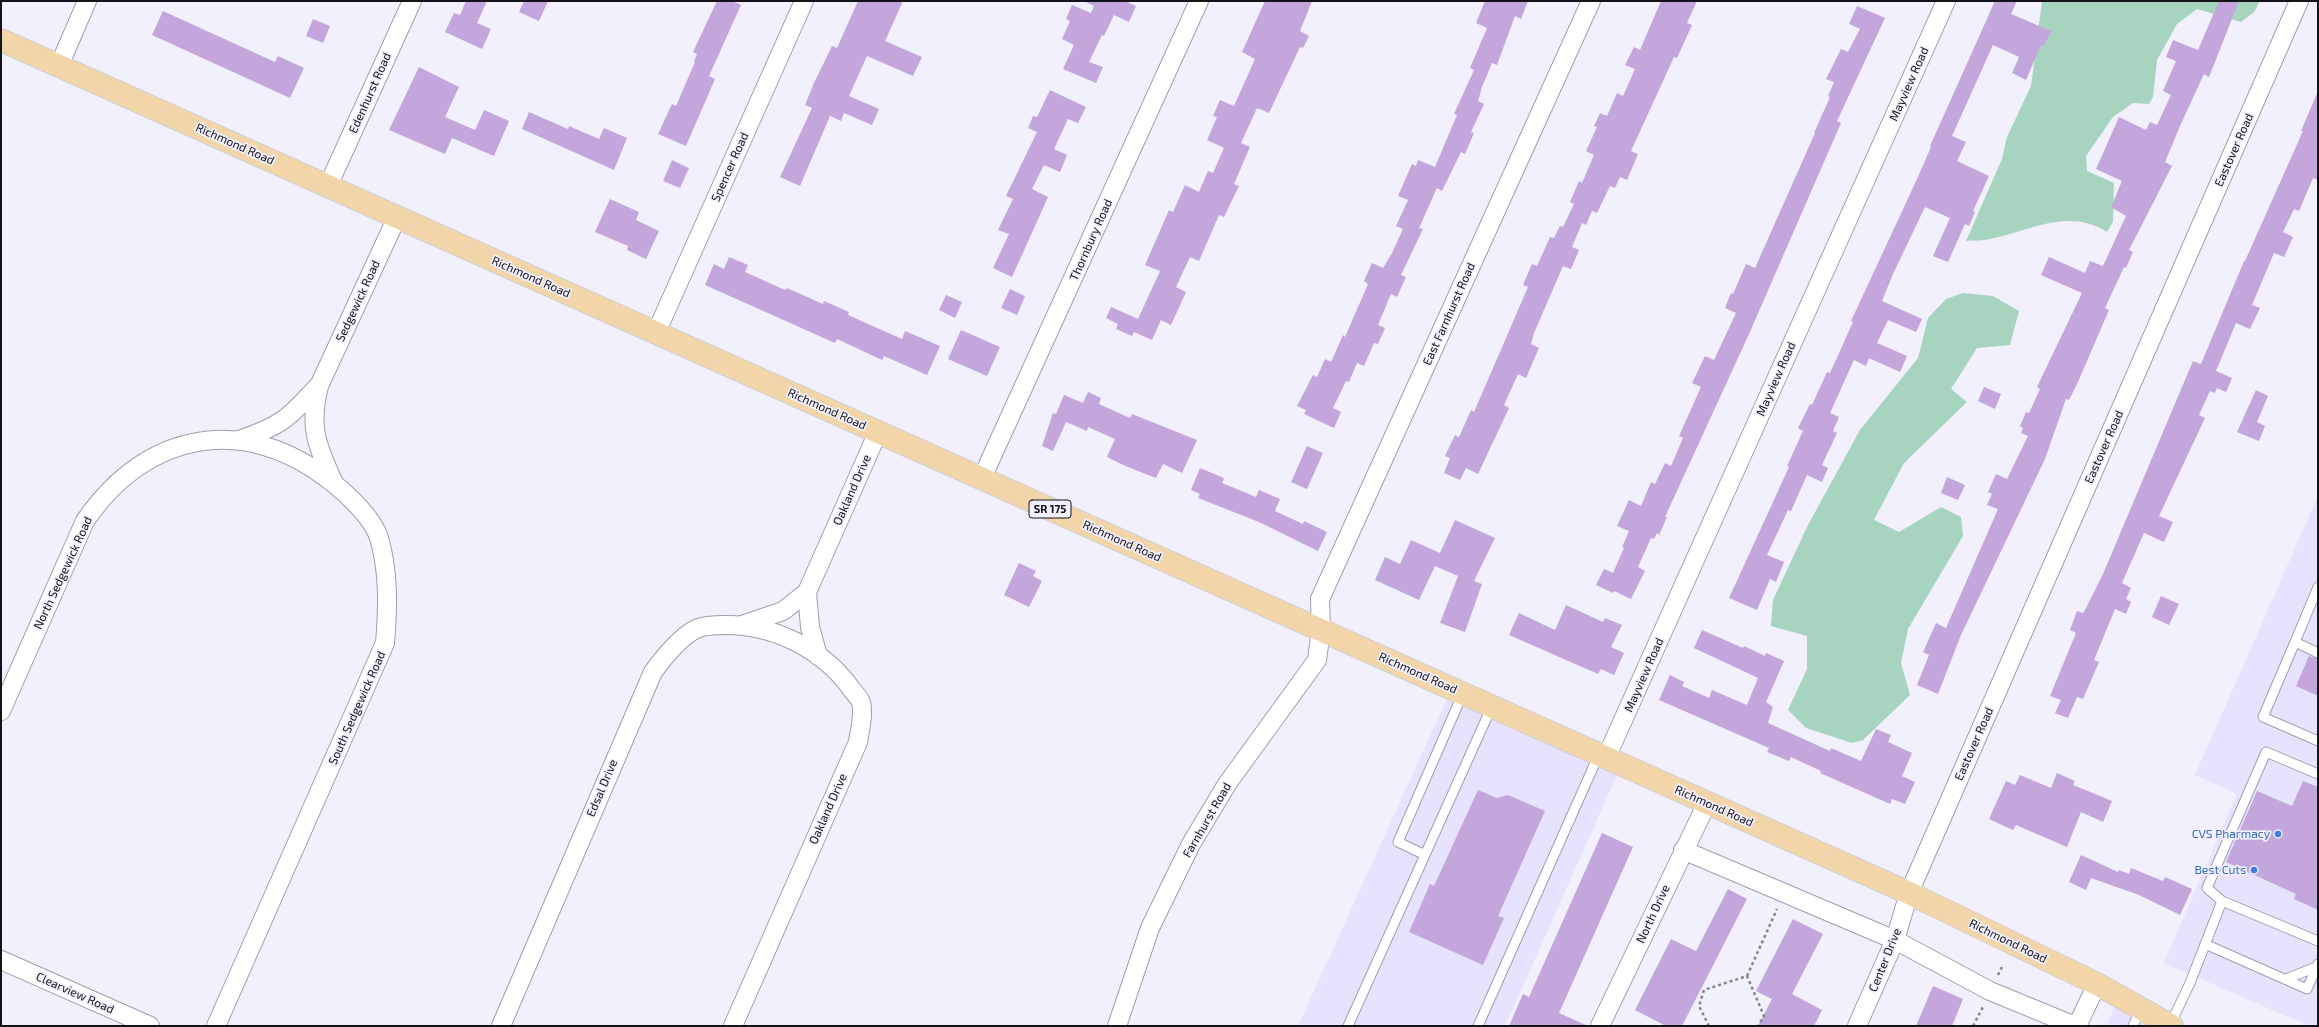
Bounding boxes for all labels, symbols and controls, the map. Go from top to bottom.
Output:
street label: Mayview Road [1886,45,1932,123]
street label: Edenhurst Road [346,51,394,135]
street label: Eastover Road [2211,111,2257,189]
street label: Richmond Road [193,120,277,168]
street label: Spencer Road [708,130,752,204]
street label: Thornbury Road [1067,197,1115,283]
street label: Richmond Road [489,253,573,301]
street label: Sedgewick Road [333,258,383,344]
street label: East Farnhurst Road [1420,260,1478,368]
street label: Mayview Road [1753,340,1799,418]
street label: Richmond Road [785,385,869,433]
street label: Eastover Road [2081,408,2127,486]
street label: Oakland Drive [830,452,874,528]
road number: SR 175 [1029,500,1071,518]
street label: North Sedgewick Road [31,514,95,632]
street label: Richmond Road [1080,517,1164,565]
street label: Mayview Road [1621,636,1667,714]
street label: South Sedgewick Road [325,649,389,767]
street label: Richmond Road [1376,649,1460,697]
street label: Eastover Road [1951,705,1997,783]
street label: Edsal Drive [583,757,621,819]
street label: Oakland Drive [806,771,850,847]
street label: Farnhurst Road [1180,780,1234,860]
street label: Richmond Road [1672,782,1756,830]
place label: CVS Pharmacy [2192,827,2270,841]
marker: CVS Pharmacy [2273,829,2283,839]
place label: Best Cuts [2194,863,2246,877]
marker: Best Cuts [2249,865,2259,875]
street label: North Drive [1633,883,1673,945]
street label: Richmond Road [1967,916,2049,966]
street label: Center Drive [1866,926,1904,994]
street label: Clearview Road [34,969,116,1017]

